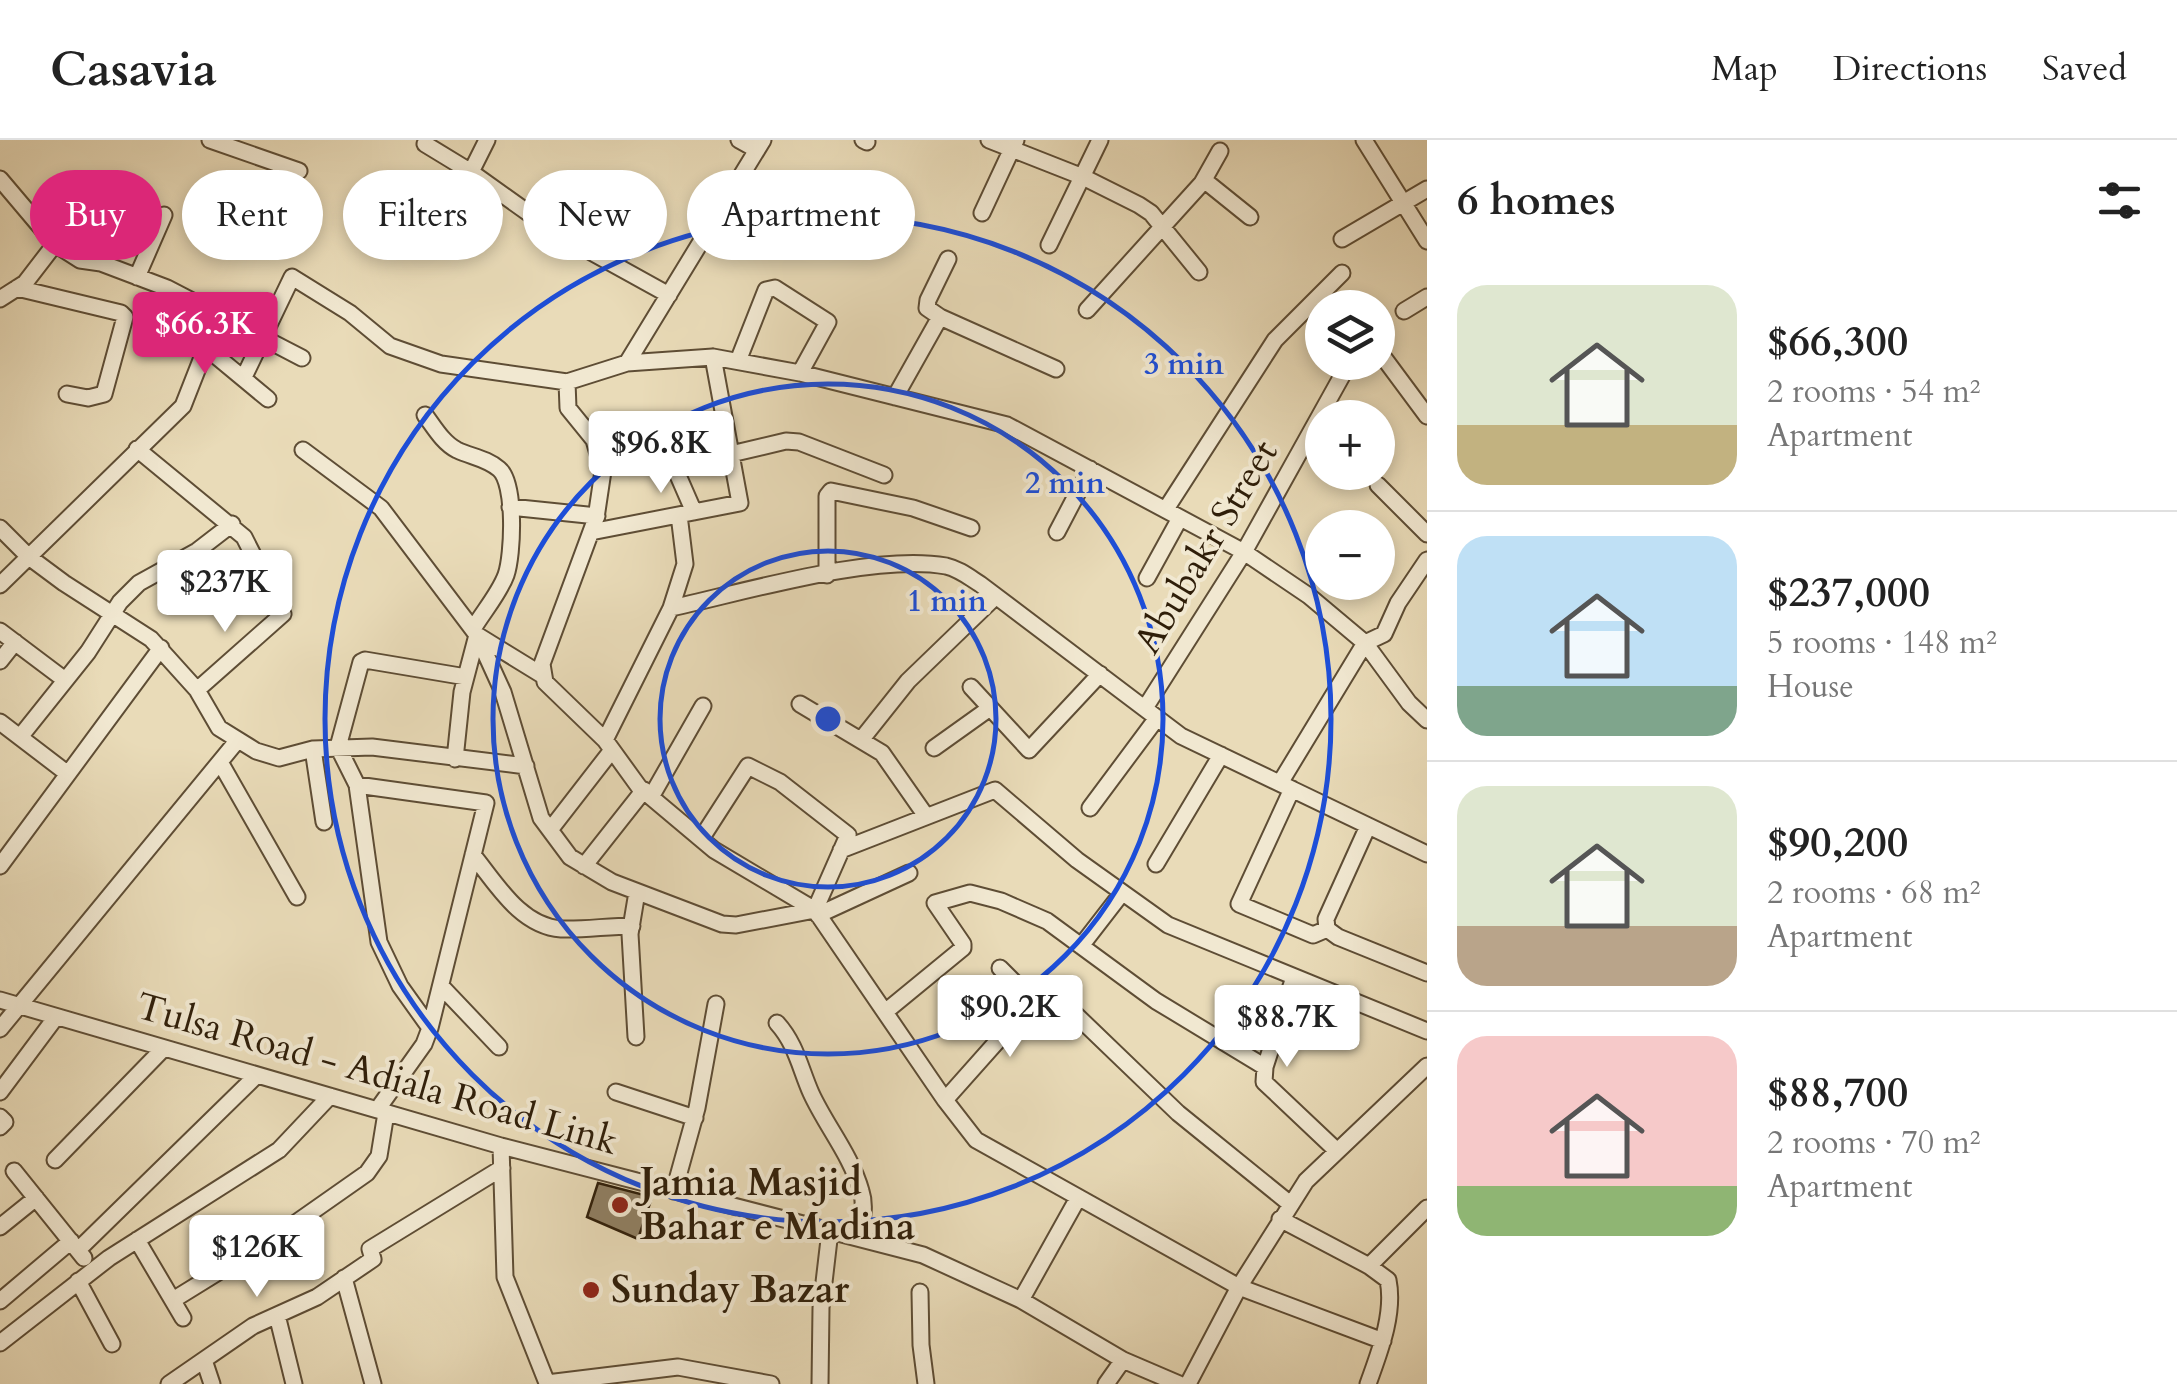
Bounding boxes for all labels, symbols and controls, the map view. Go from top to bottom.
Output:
text: Casavia [50,37,217,102]
text: Map [1711,45,1778,93]
text: Directions [1833,45,1987,93]
text: Saved [2042,45,2127,93]
chip: Buy [30,170,162,260]
chip: Rent [182,170,323,260]
chip: Filters [343,170,503,260]
chip: New [523,170,667,260]
chip: Apartment [687,170,915,260]
text: 6 homes [1457,172,1615,229]
icon: filters [2092,173,2147,228]
map controls [1305,290,1395,600]
button: layers [1305,290,1395,380]
pin: $66.3K [124,292,286,377]
text: $66.3K [155,302,255,346]
text: $66,300 [1767,313,1908,370]
icon: home [1537,325,1657,445]
text: 3 min [1144,344,1224,385]
text: 2 rooms · 54 m² [1767,370,1980,414]
button: + [1305,400,1395,490]
pin: $96.8K [580,411,742,496]
text: Apartment [1767,414,1912,458]
text: $96.8K [611,421,711,465]
street label: Abubakr Street [1122,430,1290,664]
text: 2 min [1025,463,1105,504]
button: − [1305,510,1395,600]
pin: $237K [155,550,295,635]
text: $237K [179,560,271,604]
text: $237,000 [1767,564,1930,621]
icon: home [1537,576,1657,696]
text: 1 min [907,581,987,622]
text: 5 rooms · 148 m² [1767,621,1997,665]
text: House [1767,665,1854,709]
centre of rings [810,701,846,737]
text: $90,200 [1767,814,1908,871]
icon: home [1537,826,1657,946]
text: 2 rooms · 68 m² [1767,871,1980,915]
text: Apartment [1767,915,1912,959]
pin: $90.2K [929,975,1091,1060]
street label: Tulsa Road - Adiala Road Link [130,980,624,1168]
text: $90.2K [960,985,1060,1029]
pin: $88.7K [1206,985,1368,1070]
text: $88.7K [1237,995,1337,1039]
text: $88,700 [1767,1064,1908,1121]
icon: home [1537,1076,1657,1196]
text: 2 rooms · 70 m² [1767,1121,1980,1165]
place label: Jamia Masjid Bahar e Madina [635,1157,915,1253]
text: Apartment [1767,1165,1912,1209]
marker: Jamia Masjid Bahar e Madina [609,1194,631,1216]
pin: $126K [187,1215,327,1300]
text: $126K [211,1225,303,1269]
place label: Sunday Bazar [611,1264,850,1316]
marker: Sunday Bazar [580,1279,602,1301]

